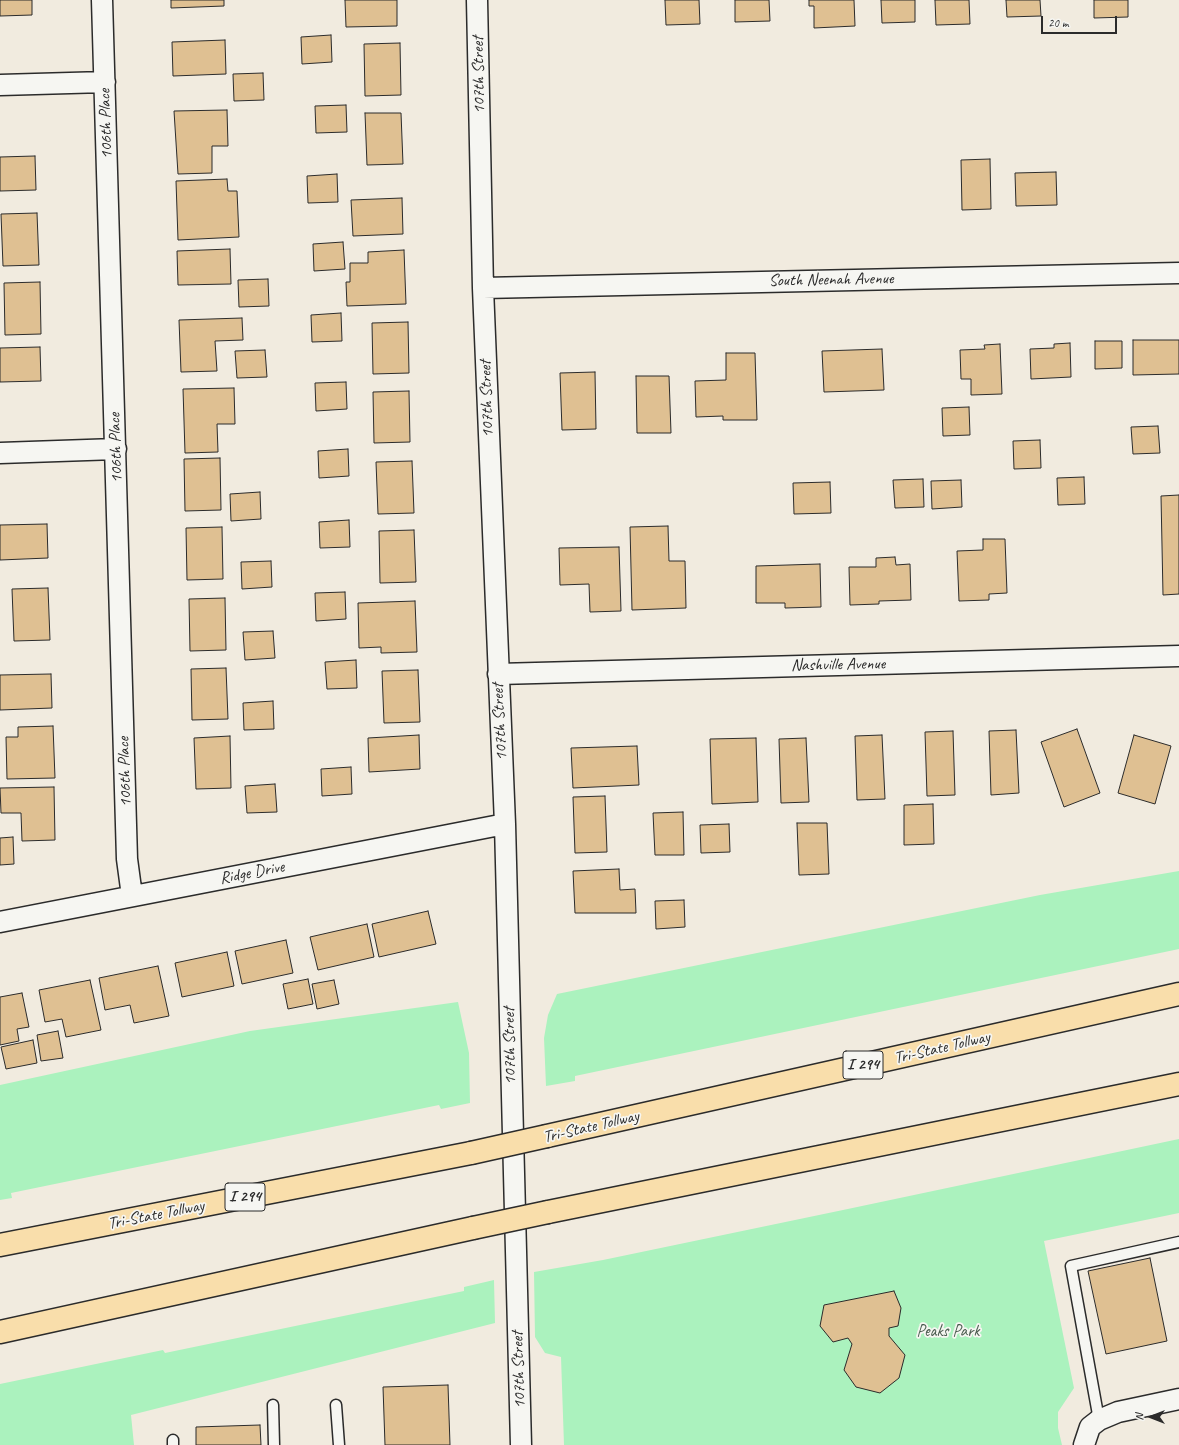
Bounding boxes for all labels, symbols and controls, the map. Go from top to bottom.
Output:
scale bar [1043,8,1119,34]
text: 20 m [1048,15,1068,31]
street label: 107th Street [468,36,490,114]
street label: 106th Place [95,89,117,159]
street label: South Neenah Avenue [768,269,894,291]
street label: 107th Street [475,360,499,438]
street label: 106th Place [105,413,127,483]
street label: Nashville Avenue [791,654,885,676]
street label: 107th Street [488,683,512,761]
street label: 106th Place [114,737,136,807]
street label: Ridge Drive [218,857,286,889]
street label: 107th Street [499,1007,521,1085]
street label: Tri-State Tollway [892,1027,992,1069]
road number: I 294 [843,1051,883,1079]
street label: Tri-State Tollway [541,1106,641,1148]
road number: I 294 [225,1183,265,1211]
street label: Tri-State Tollway [106,1196,206,1234]
park label: Peaks Park [917,1322,979,1342]
street label: 107th Street [507,1331,531,1409]
north arrow [1131,1397,1171,1437]
text: N [1132,1414,1146,1420]

